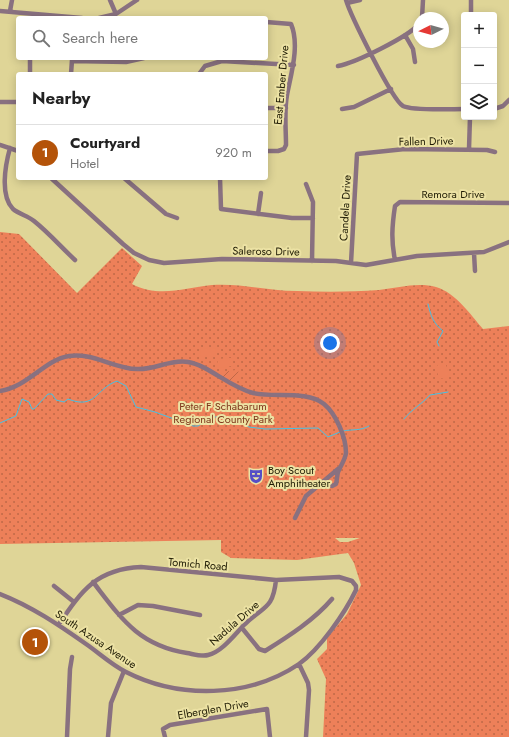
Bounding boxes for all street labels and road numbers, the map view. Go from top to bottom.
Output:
street label: East Ember Drive [270,44,292,125]
street label: Fallen Drive [399,133,454,149]
street label: Candela Drive [335,174,355,241]
street label: Remora Drive [421,186,485,202]
street label: Saleroso Drive [232,242,300,260]
street label: Tomich Road [168,553,228,575]
street label: Nadula Drive [206,597,263,649]
street label: South Azusa Avenue [52,606,140,672]
street label: Elberglen Drive [176,695,250,723]

